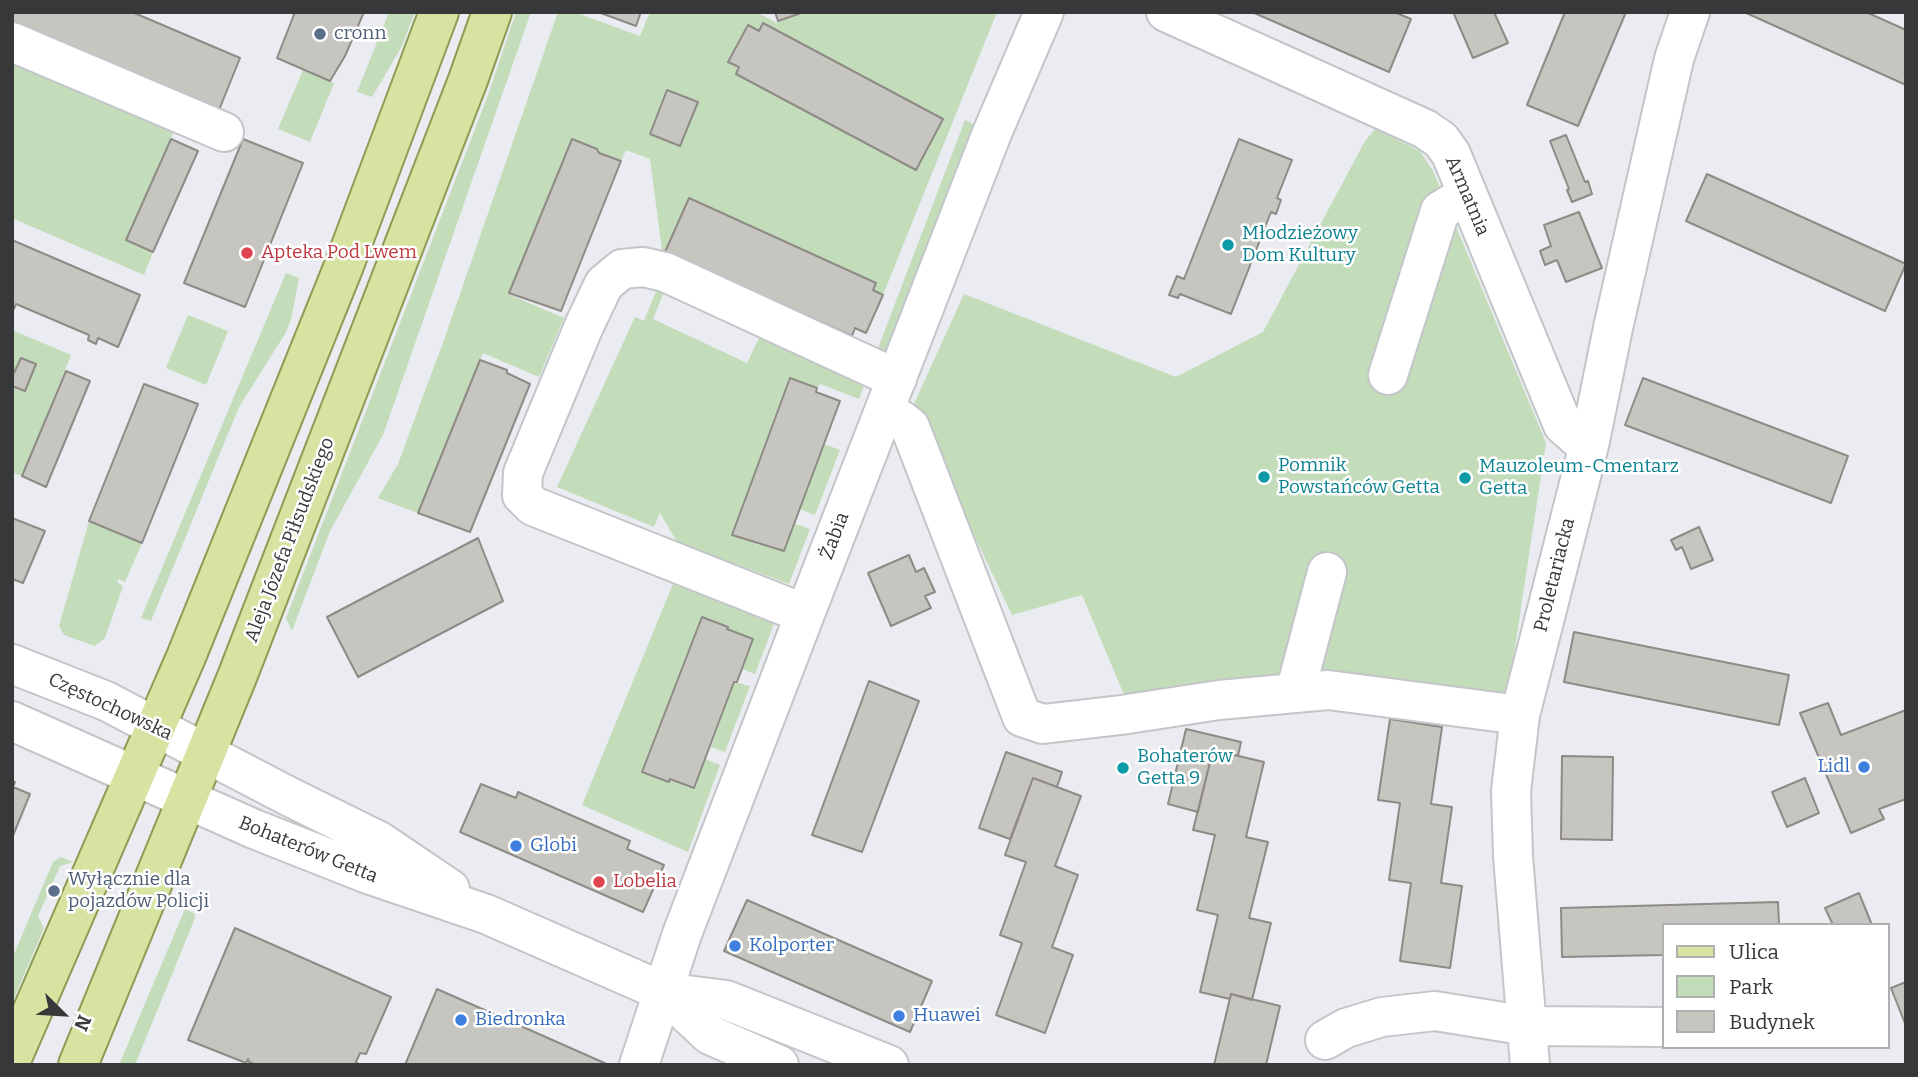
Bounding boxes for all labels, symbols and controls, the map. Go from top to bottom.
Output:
place label: cronn [334,23,386,45]
marker: cronn [312,26,328,42]
street label: Armatnia [1440,153,1494,239]
place label: Młodzieżowy Dom Kultury [1242,223,1358,267]
marker: Młodzieżowy Dom Kultury [1220,237,1236,253]
place label: Apteka Pod Lwem [261,242,417,264]
marker: Apteka Pod Lwem [239,245,255,261]
street label: Aleja Józefa Piłsudskiego [240,434,340,646]
place label: Pomnik Powstańców Getta [1278,455,1440,499]
place label: Mauzoleum-Cmentarz Getta [1479,456,1679,500]
marker: Pomnik Powstańców Getta [1256,469,1272,485]
marker: Mauzoleum-Cmentarz Getta [1457,470,1473,486]
street label: Żabia [816,509,854,563]
street label: Proletariacka [1530,516,1580,634]
street label: Częstochowska [44,668,176,746]
place label: Bohaterów Getta 9 [1137,746,1233,790]
place label: Lidl [1817,756,1850,778]
marker: Lidl [1856,759,1872,775]
marker: Bohaterów Getta 9 [1115,760,1131,776]
street label: Bohaterów Getta [235,812,381,888]
place label: Globi [530,835,577,857]
marker: Globi [508,838,524,854]
place label: Wyłącznie dla pojazdów Policji [68,869,209,913]
place label: Lobelia [613,871,677,893]
marker: Lobelia [591,874,607,890]
marker: Wyłącznie dla pojazdów Policji [46,883,62,899]
legend [1662,923,1890,1049]
place label: Kolporter [749,935,834,957]
marker: Kolporter [727,938,743,954]
text: Ulica [1729,939,1779,965]
text: Park [1729,974,1773,1000]
north arrow [28,979,98,1049]
place label: Huawei [913,1005,981,1027]
marker: Huawei [891,1008,907,1024]
place label: Biedronka [475,1009,566,1031]
text: Budynek [1729,1009,1815,1035]
text: N [69,1011,96,1034]
marker: Biedronka [453,1012,469,1028]

